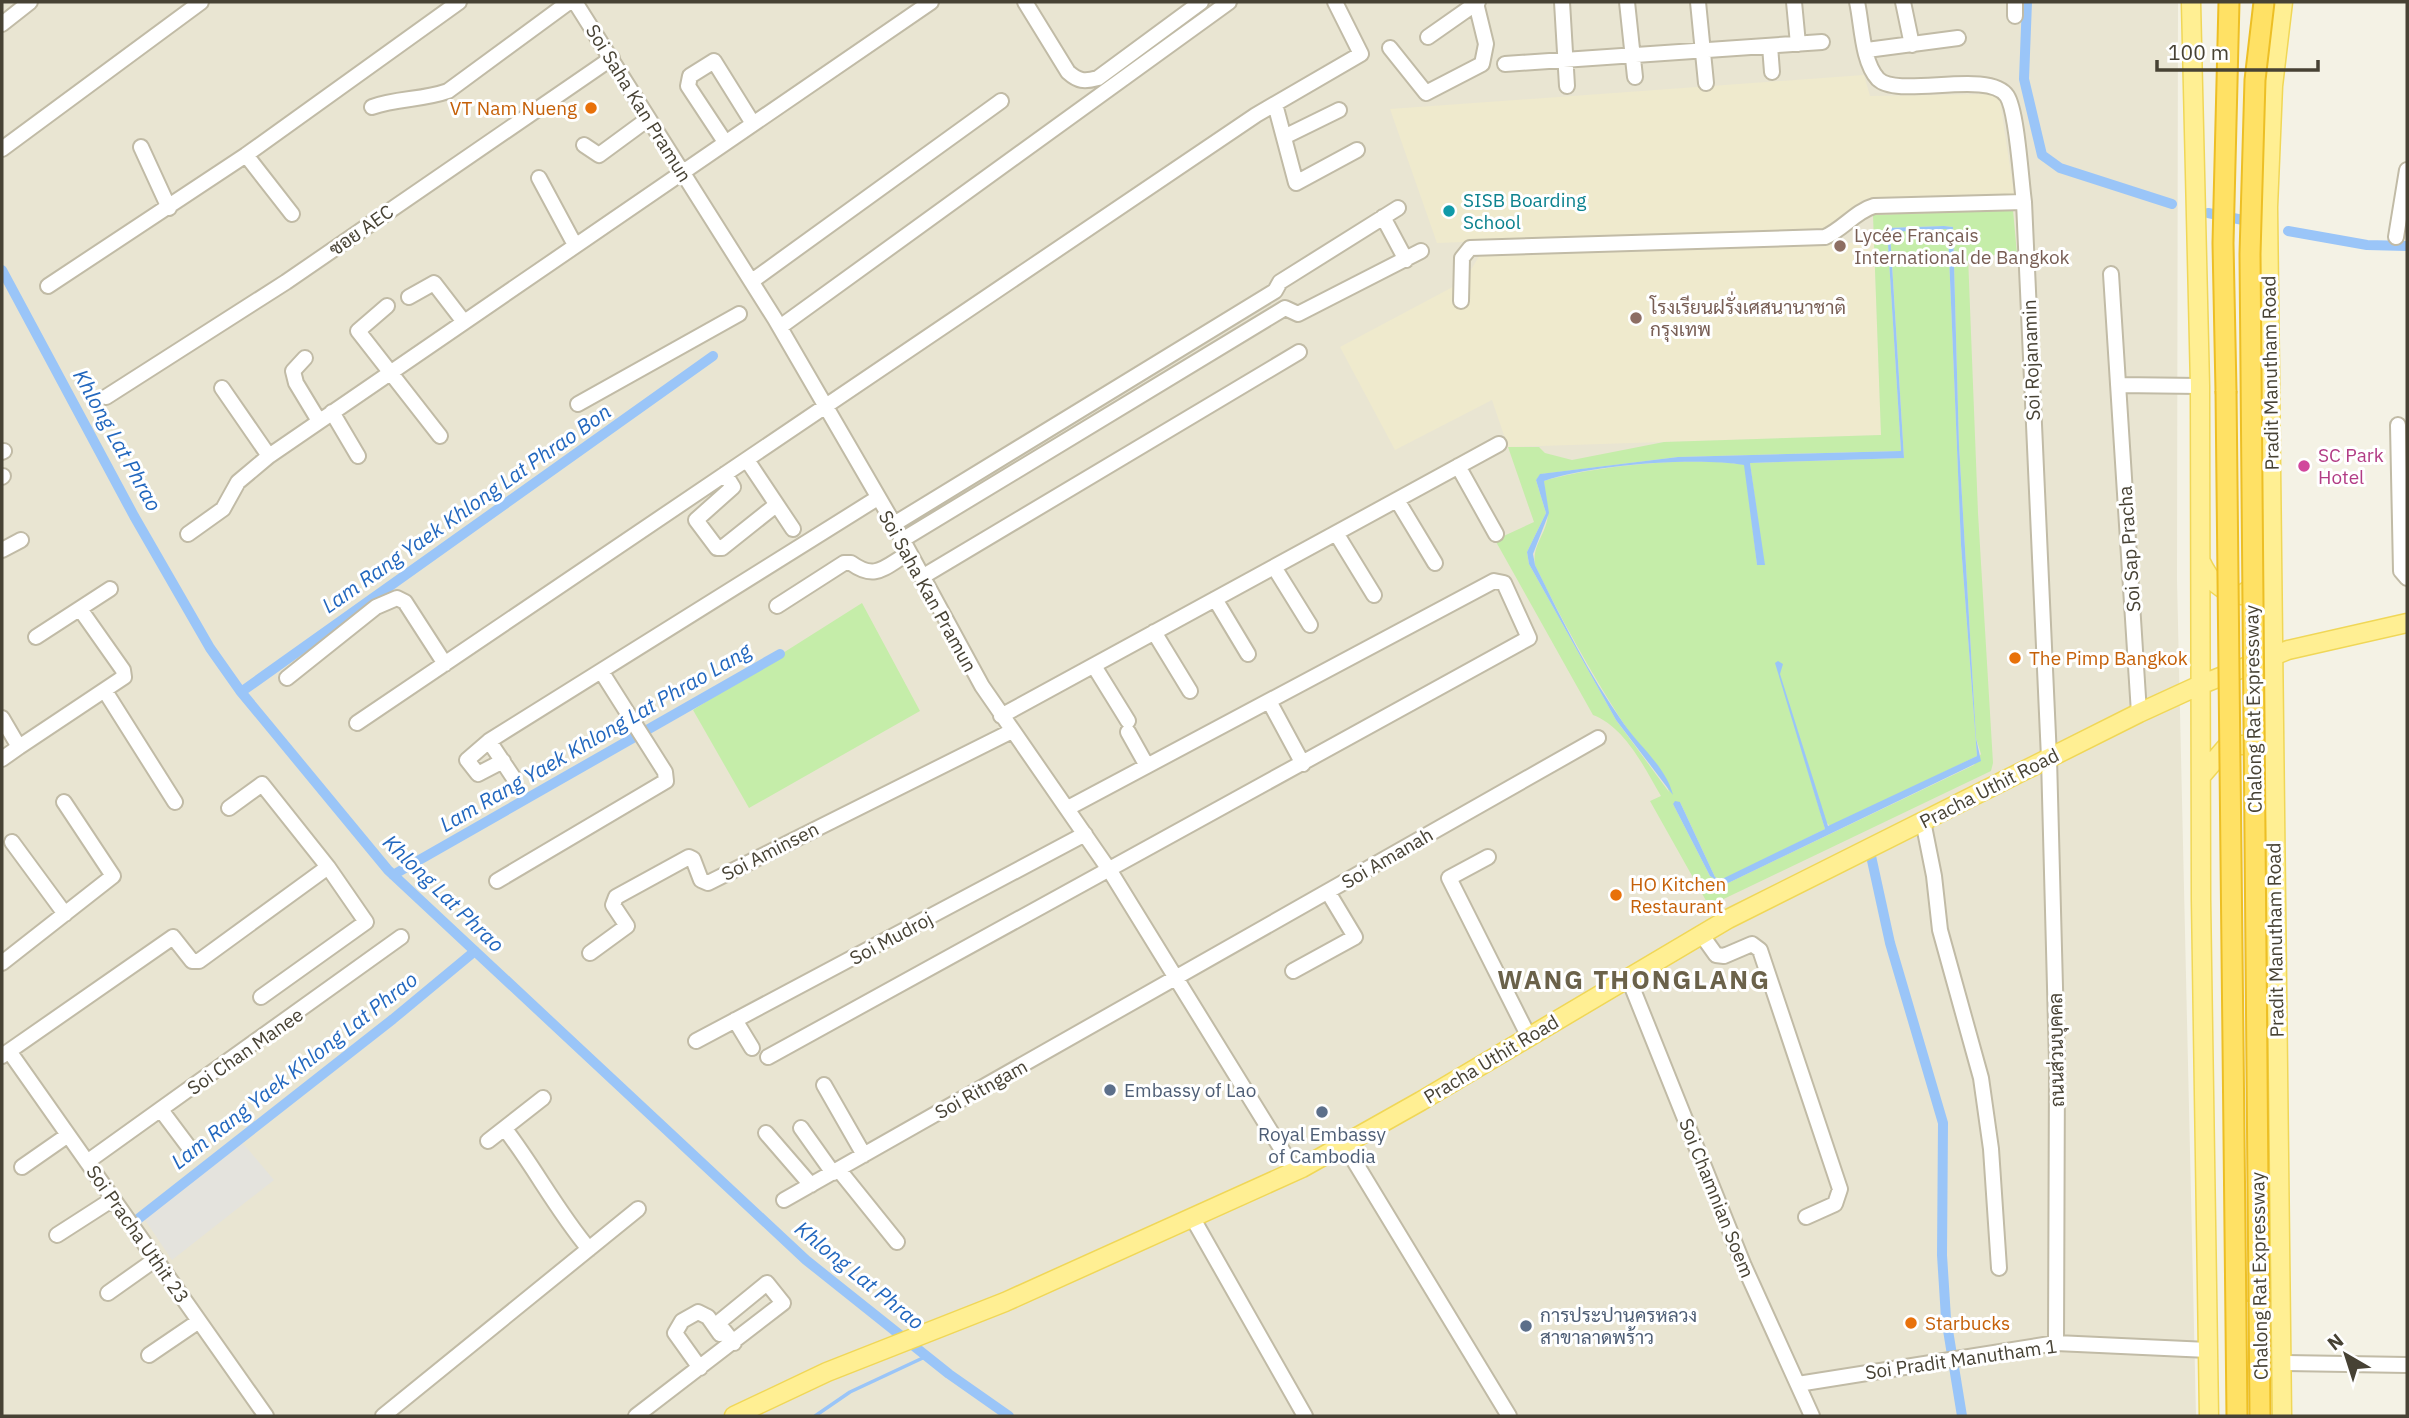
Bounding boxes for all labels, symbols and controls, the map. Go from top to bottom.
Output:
street label: Soi Saha Kan Pramun [581,20,697,186]
scale bar [2157,28,2318,72]
text: 100 m [2168,38,2229,66]
place label: VT Nam Nueng [450,96,577,120]
marker: VT Nam Nueng [583,100,599,116]
place label: SISB Boarding School [1463,188,1586,234]
street label: ซอย AEC [324,199,398,261]
marker: SISB Boarding School [1441,203,1457,219]
place label: Lycée Français International de Bangkok [1854,223,2070,269]
marker: Lycée Français International de Bangkok [1832,238,1848,254]
street label: Pradit Manutham Road [2256,275,2284,471]
place label: โรงเรียนฝรั่งเศสนานาชาติ กรุงเทพ [1649,291,1846,342]
street label: Soi Rojanamin [2017,299,2045,421]
marker: โรงเรียนฝรั่งเศสนานาชาติ กรุงเทพ [1628,310,1644,326]
water label: Khlong Lat Phrao [67,364,169,516]
water label: Lam Rang Yaek Khlong Lat Phrao Bon [316,397,616,619]
place label: SC Park Hotel [2318,443,2384,489]
marker: SC Park Hotel [2296,458,2312,474]
street label: Soi Sap Pracha [2113,485,2145,613]
street label: Soi Saha Kan Pramun [874,506,982,676]
street label: Chalong Rat Expressway [2239,604,2267,813]
water label: Lam Rang Yaek Khlong Lat Phrao Lang [434,635,757,838]
place label: The Pimp Bangkok [2029,646,2188,670]
marker: The Pimp Bangkok [2007,650,2023,666]
street label: Pracha Uthit Road [1915,743,2063,833]
street label: Soi Aminsen [717,816,823,886]
street label: Soi Amanah [1337,822,1437,894]
water label: Khlong Lat Phrao [377,828,511,958]
street label: Pradit Manutham Road [2261,842,2289,1038]
place label: HO Kitchen Restaurant [1630,872,1726,918]
marker: HO Kitchen Restaurant [1608,887,1624,903]
street label: Soi Mudroj [845,906,937,970]
district label: WANG THONGLANG [1497,962,1771,996]
water label: Lam Rang Yaek Khlong Lat Phrao [165,965,423,1175]
street label: ถนนส่วนบุคคล [2043,993,2070,1107]
street label: Soi Chan Manee [182,1002,308,1100]
street label: Pracha Uthit Road [1419,1009,1563,1109]
street label: Soi Ritngam [931,1054,1031,1124]
place label: Embassy of Lao [1124,1078,1256,1102]
marker: Embassy of Lao [1102,1082,1118,1098]
marker: Royal Embassy of Cambodia [1314,1104,1330,1120]
street label: Soi Chamnian Soem [1674,1115,1760,1281]
place label: Royal Embassy of Cambodia [1258,1122,1386,1168]
street label: Soi Pracha Uthit 23 [81,1160,195,1308]
street label: Chalong Rat Expressway [2245,1171,2273,1380]
water label: Khlong Lat Phrao [790,1214,930,1336]
place label: การประปานครหลวง สาขาลาดพร้าว [1540,1303,1697,1349]
place label: Starbucks [1925,1311,2010,1335]
marker: Starbucks [1903,1315,1919,1331]
marker: การประปานครหลวง สาขาลาดพร้าว [1518,1318,1534,1334]
north arrow [2311,1320,2381,1390]
text: N [2322,1328,2348,1355]
street label: Soi Pradit Manutham 1 [1864,1334,2058,1384]

